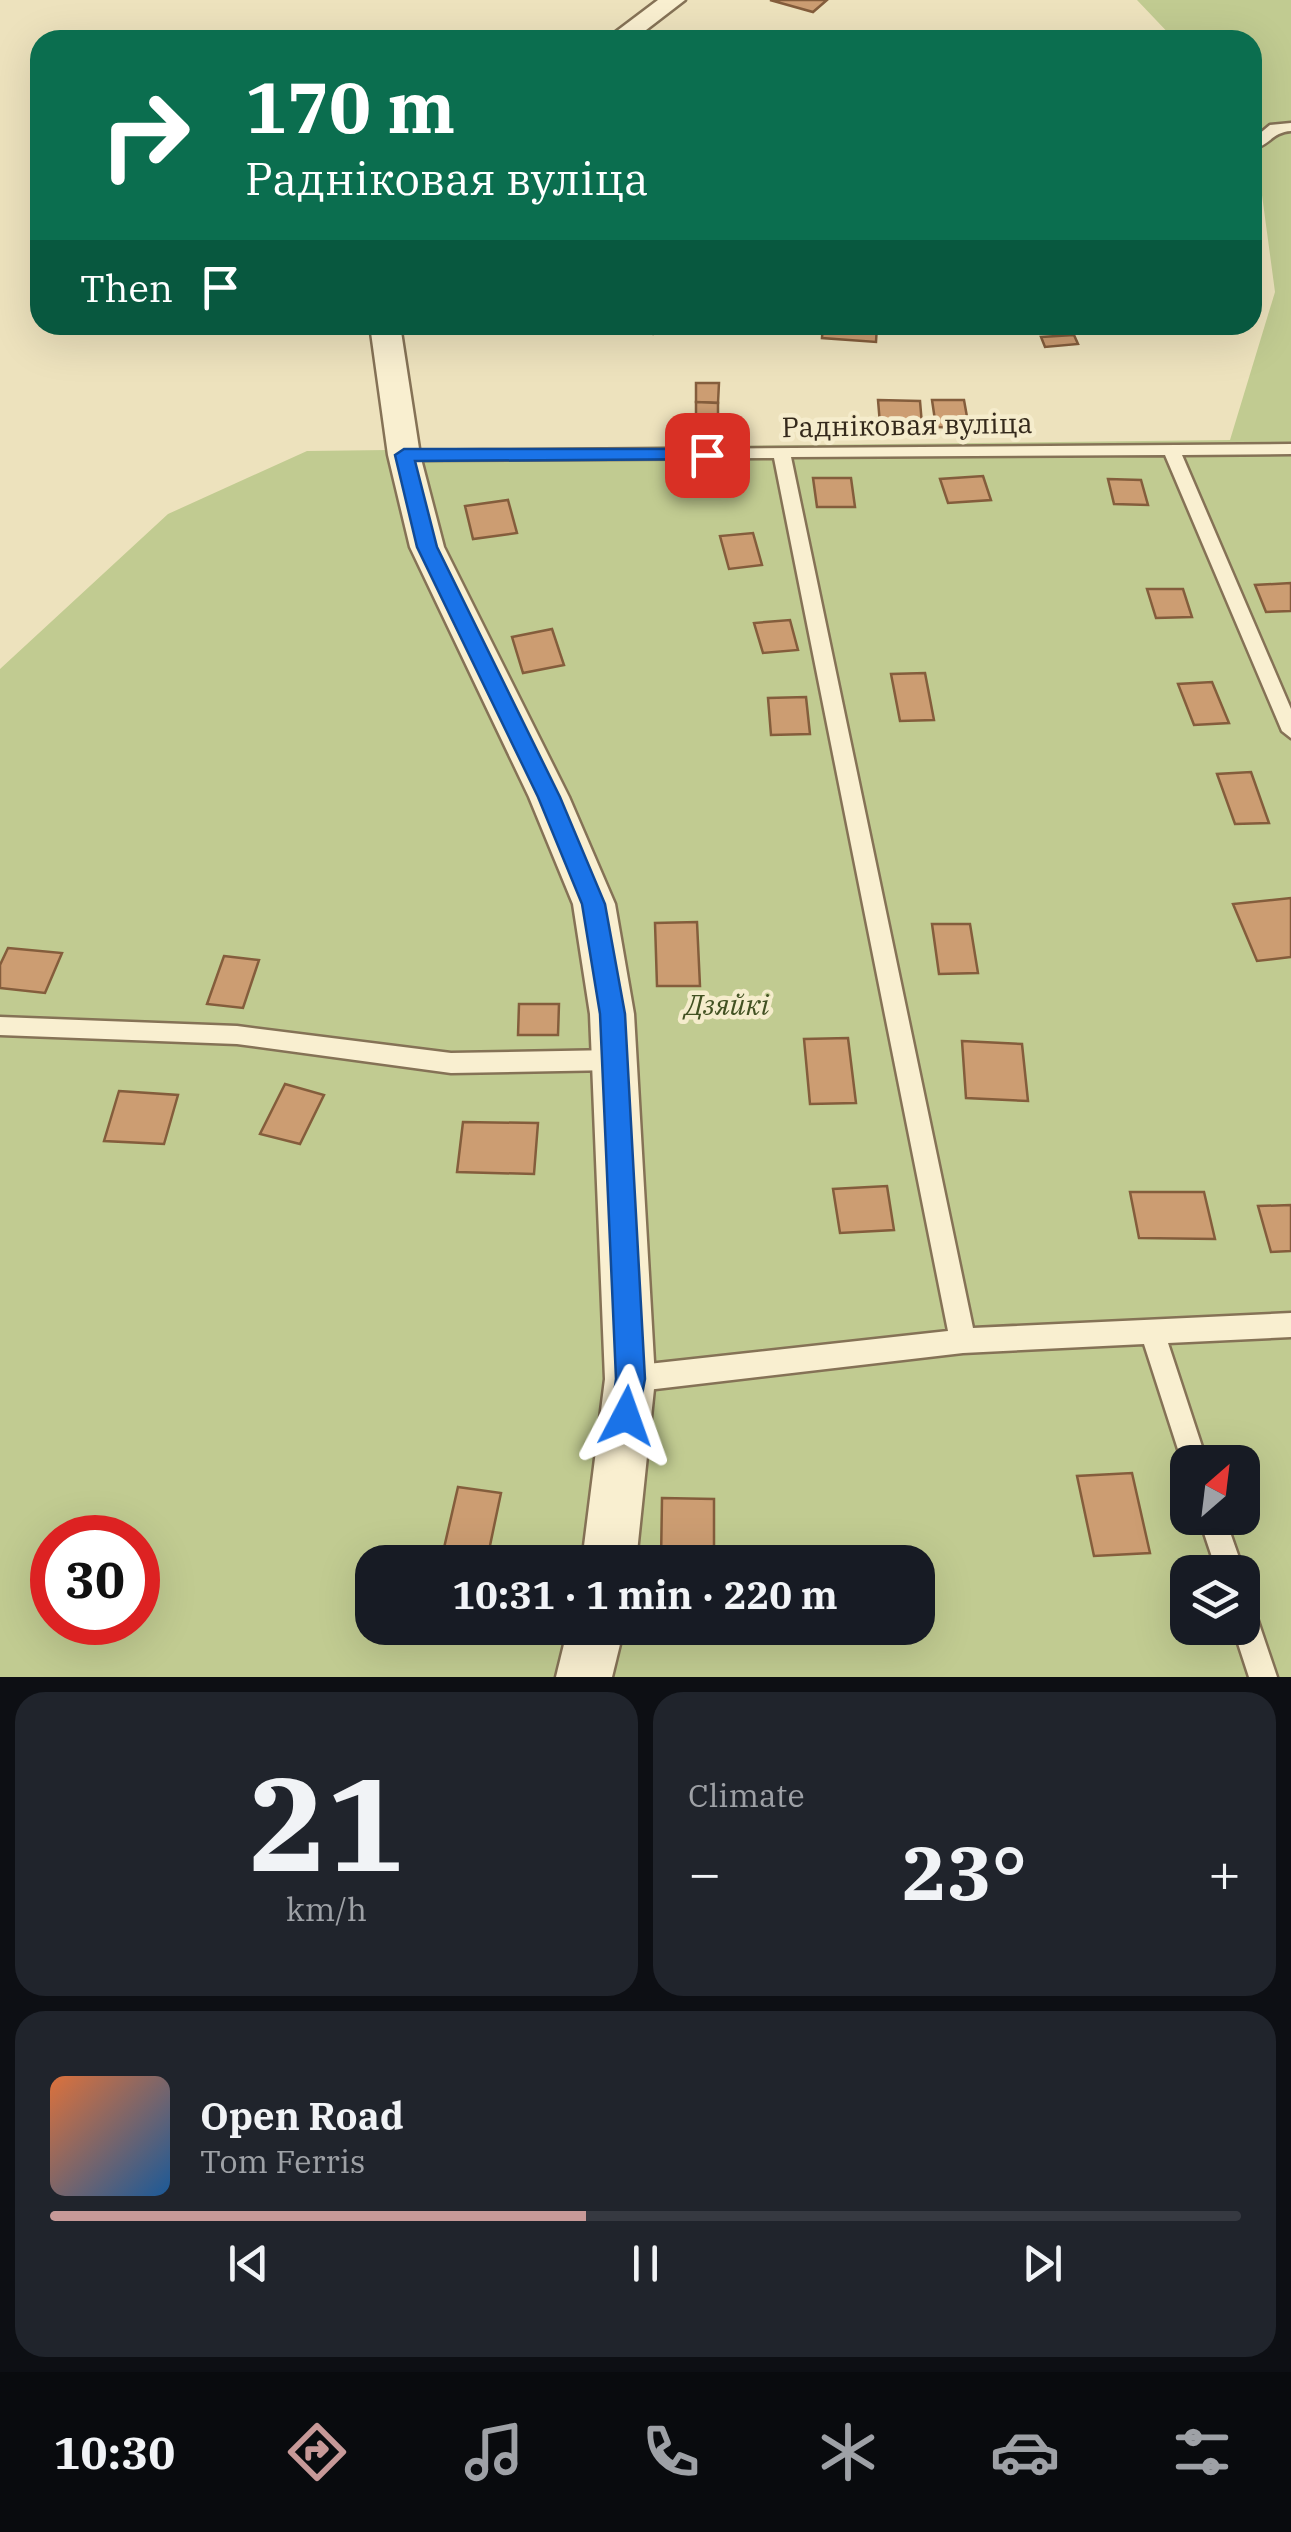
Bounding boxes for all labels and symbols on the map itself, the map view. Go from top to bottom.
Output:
street label: Радніковая вуліца [781,404,1033,445]
pin [665,413,750,498]
park label: Дзяйкі [682,986,770,1023]
position arrow [574,1364,678,1468]
north arrow [1170,1445,1260,1535]
speed limit sign: 30 [30,1515,160,1645]

